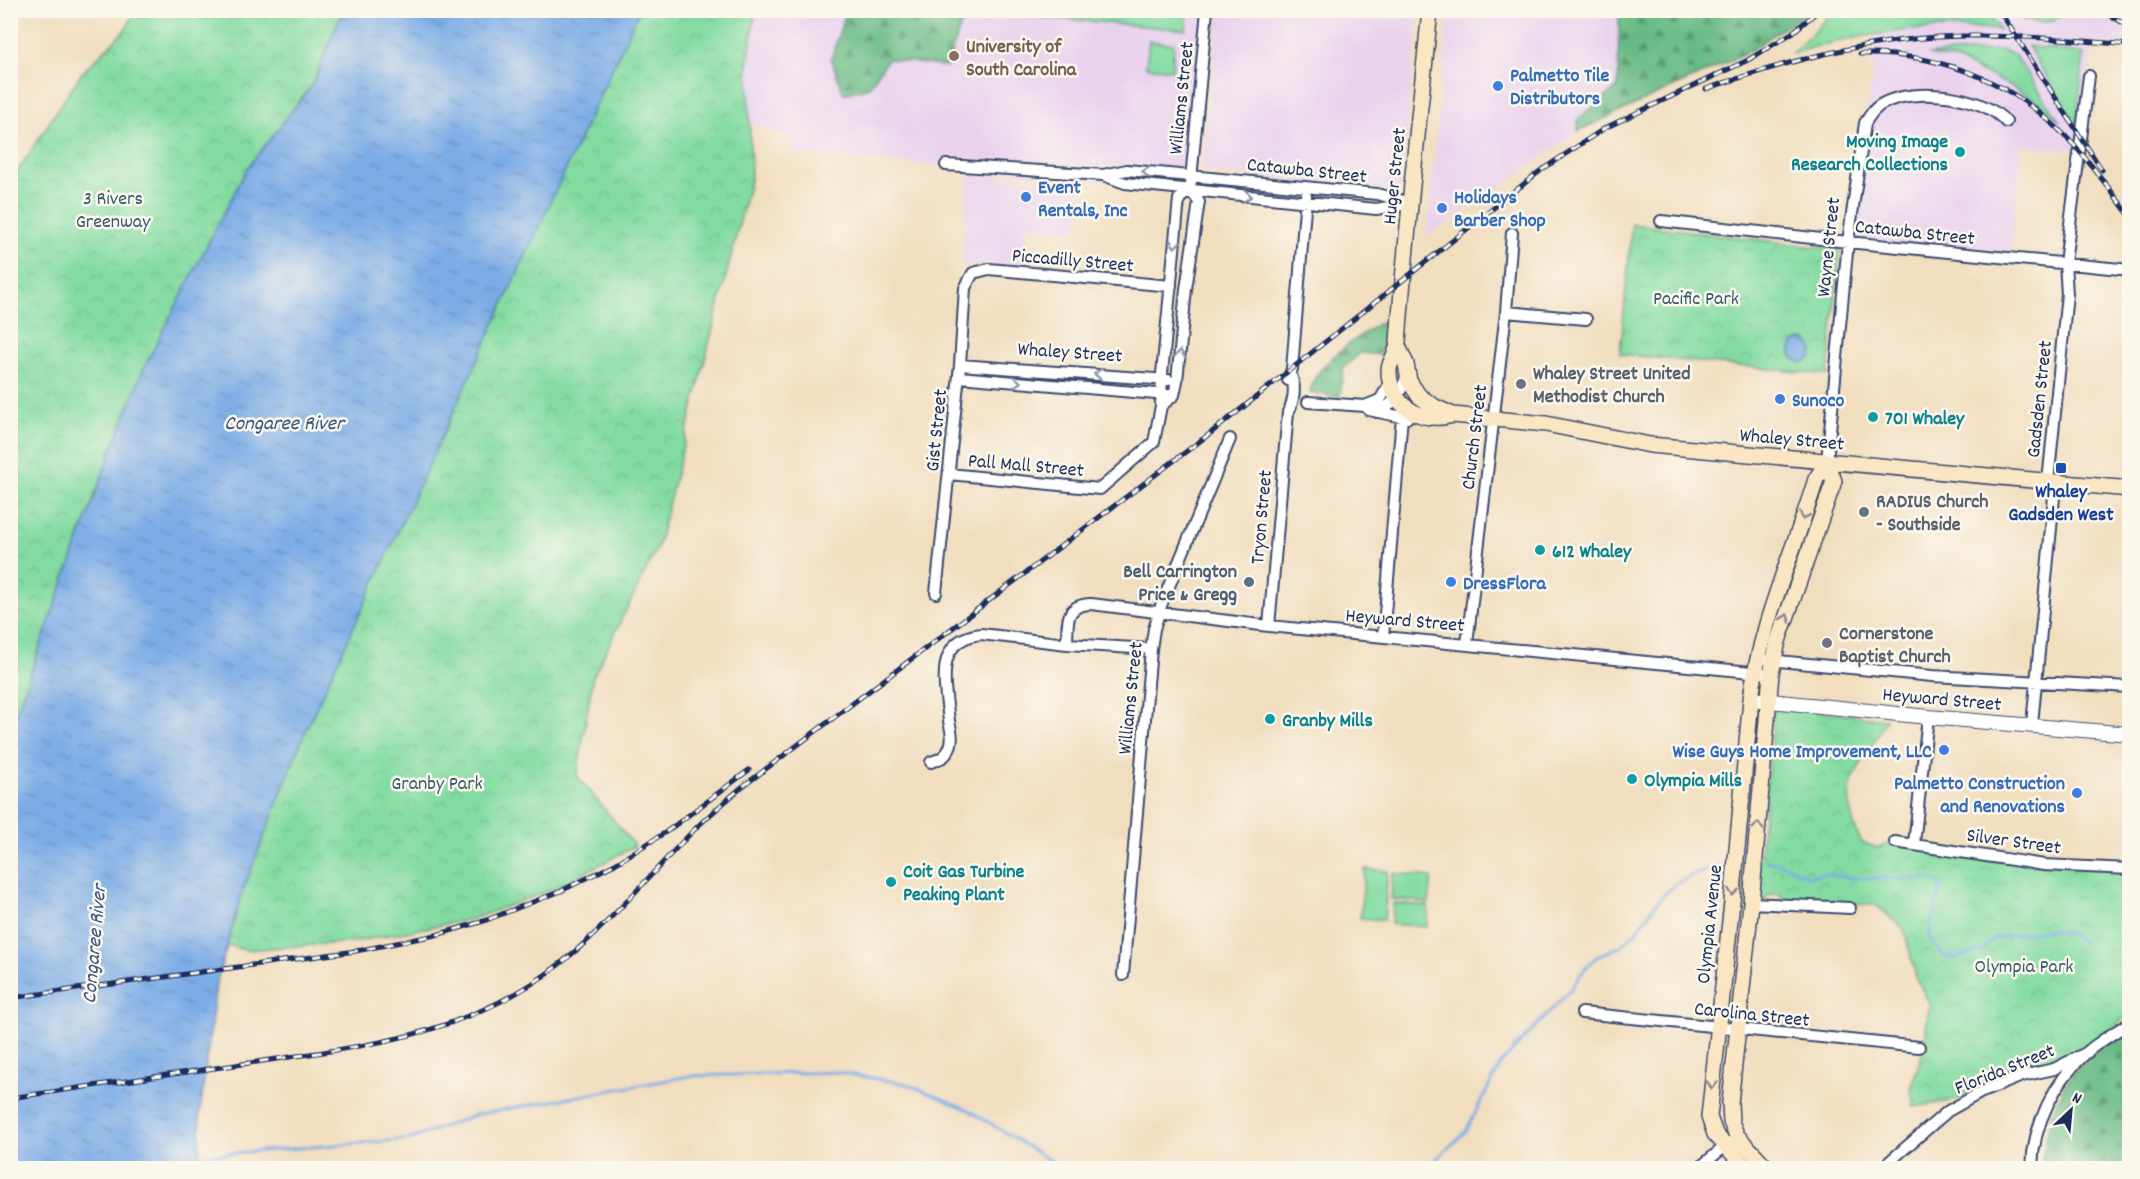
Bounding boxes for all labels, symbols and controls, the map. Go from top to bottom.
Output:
place label: University of South Carolina [966,34,1077,85]
street label: Williams Street [1163,41,1203,156]
marker: University of South Carolina [947,49,961,63]
place label: Palmetto Tile Distributors [1510,63,1609,114]
marker: Palmetto Tile Distributors [1491,79,1505,93]
street label: Huger Street [1377,127,1415,226]
place label: Moving Image Research Collections [1791,129,1948,180]
marker: Moving Image Research Collections [1953,145,1967,159]
street label: Catawba Street [1245,152,1368,192]
one-way arrow [1142,166,1151,179]
place label: Event Rentals, Inc [1038,175,1128,226]
place label: Holidays Barber Shop [1454,185,1546,236]
park label: 3 Rivers Greenway [76,186,151,237]
one-way arrow [1243,189,1253,202]
marker: Event Rentals, Inc [1019,190,1033,204]
street label: Wayne Street [1811,196,1849,299]
marker: Holidays Barber Shop [1435,201,1449,215]
street label: Catawba Street [1853,214,1976,254]
one-way arrow [1169,239,1182,248]
street label: Piccadilly Street [1011,243,1135,281]
park label: Pacific Park [1653,286,1739,314]
street label: Whaley Street [1017,336,1123,372]
street label: Gadsden Street [2021,339,2061,459]
one-way arrow [1173,349,1186,358]
place label: Whaley Street United Methodist Church [1533,361,1691,412]
one-way arrow [1094,368,1103,381]
one-way arrow [1013,375,1022,388]
marker: Whaley Street United Methodist Church [1514,377,1528,391]
street label: Church Street [1456,383,1496,491]
street label: Gist Street [920,388,956,473]
place label: Sunoco [1792,388,1845,416]
marker: Sunoco [1773,392,1787,406]
place label: 701 Whaley [1885,406,1965,434]
water label: Congaree River [224,410,346,440]
marker: 701 Whaley [1866,410,1880,424]
street label: Whaley Street [1738,422,1845,460]
street label: Pall Mall Street [967,448,1085,486]
marker: Whaley Gadsden West [2054,461,2068,475]
street label: Tryon Street [1245,469,1281,566]
place label: Whaley Gadsden West [2008,479,2114,530]
place label: RADIUS Church - Southside [1876,489,1989,540]
marker: RADIUS Church - Southside [1857,505,1871,519]
one-way arrow [1799,510,1812,521]
place label: 612 Whaley [1552,539,1632,567]
marker: 612 Whaley [1533,543,1547,557]
place label: Bell Carrington Price & Gregg [1123,559,1237,610]
place label: DressFlora [1463,571,1546,599]
marker: Bell Carrington Price & Gregg [1242,575,1256,589]
marker: DressFlora [1444,575,1458,589]
street label: Heyward Street [1344,603,1465,641]
one-way arrow [1779,613,1791,624]
place label: Cornerstone Baptist Church [1839,621,1951,672]
marker: Cornerstone Baptist Church [1820,636,1834,650]
street label: Williams Street [1112,641,1152,756]
street label: Heyward Street [1881,682,2002,720]
place label: Granby Mills [1282,708,1373,736]
marker: Granby Mills [1263,712,1277,726]
place label: Wise Guys Home Improvement, LLC [1673,739,1932,767]
marker: Wise Guys Home Improvement, LLC [1937,743,1951,757]
place label: Olympia Mills [1644,768,1742,796]
park label: Granby Park [391,771,483,799]
place label: Palmetto Construction and Renovations [1894,771,2065,822]
marker: Olympia Mills [1625,772,1639,786]
marker: Palmetto Construction and Renovations [2070,786,2084,800]
one-way arrow [1751,821,1764,830]
street label: Silver Street [1965,822,2063,863]
place label: Coit Gas Turbine Peaking Plant [903,859,1024,910]
street label: Olympia Avenue [1691,863,1731,985]
marker: Coit Gas Turbine Peaking Plant [884,875,898,889]
water label: Congaree River [76,881,116,1005]
one-way arrow [1727,887,1740,896]
park label: Olympia Park [1975,954,2074,982]
street label: Carolina Street [1693,996,1811,1036]
street label: Florida Street [1951,1038,2059,1104]
north arrow [2041,1080,2101,1140]
one-way arrow [1706,1081,1719,1090]
text: N [2068,1087,2085,1111]

